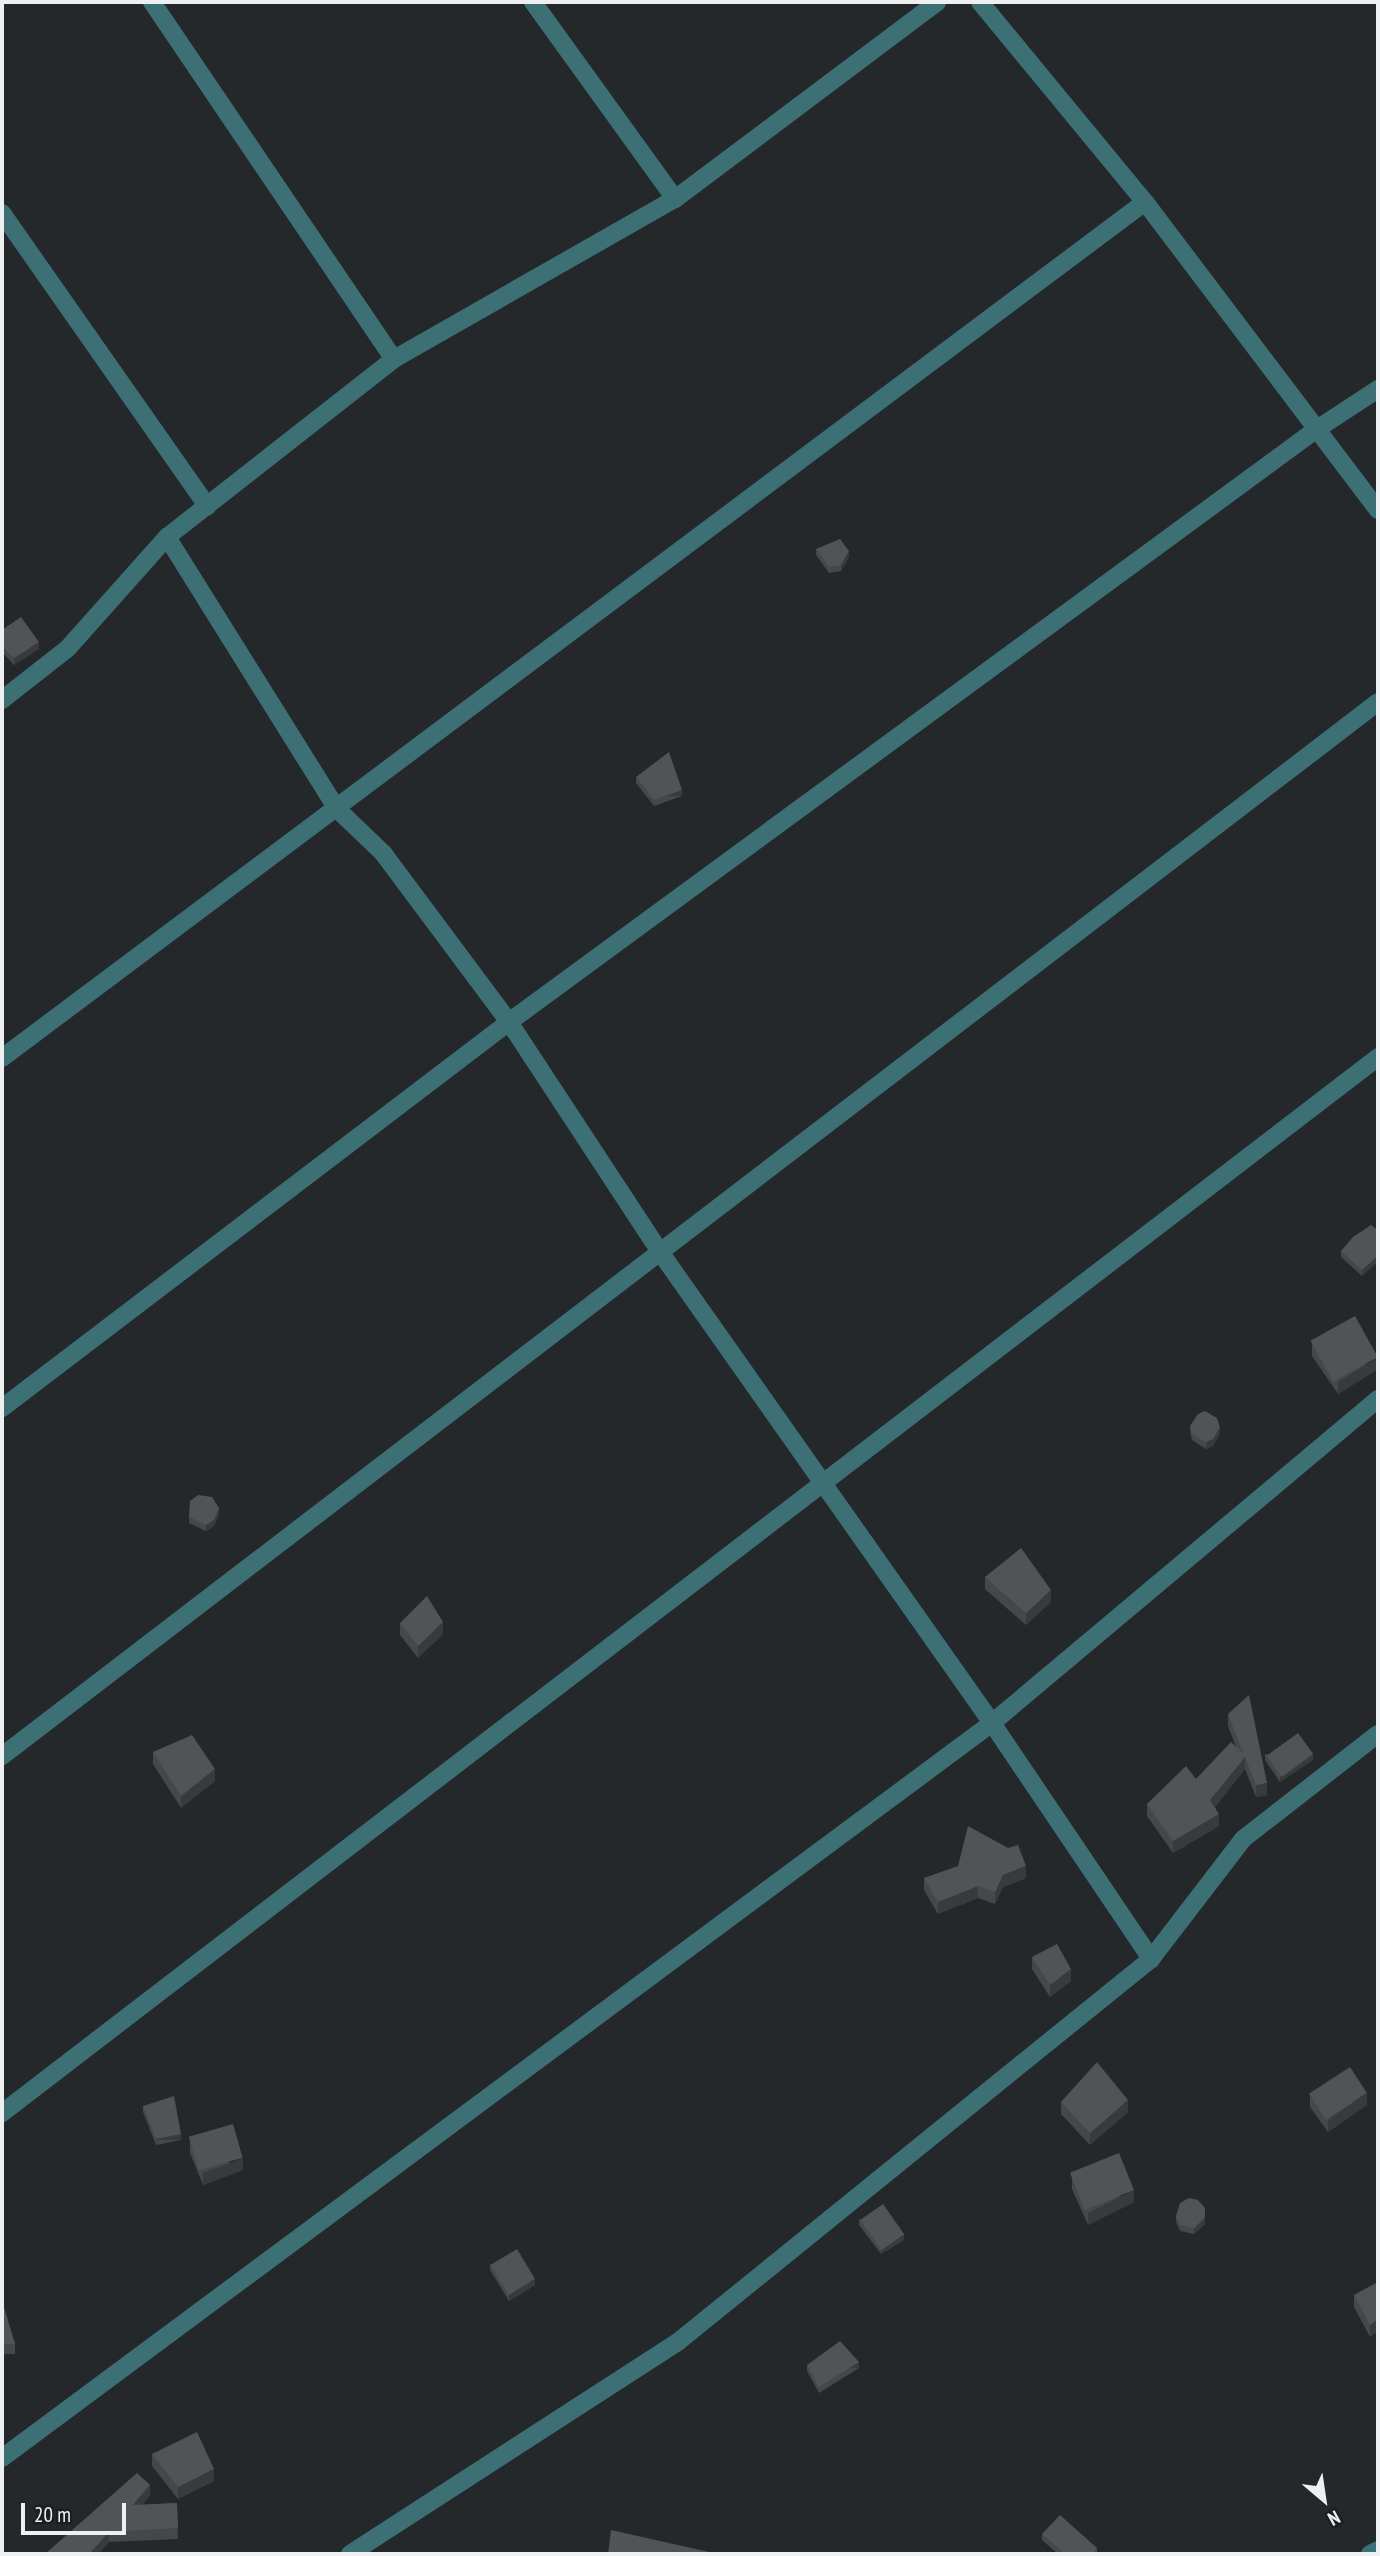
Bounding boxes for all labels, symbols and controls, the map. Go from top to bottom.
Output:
north arrow [1289,2465,1359,2535]
scale bar [24,2490,130,2534]
text: 20 m [34,2501,71,2528]
text: N [1324,2505,1344,2531]

